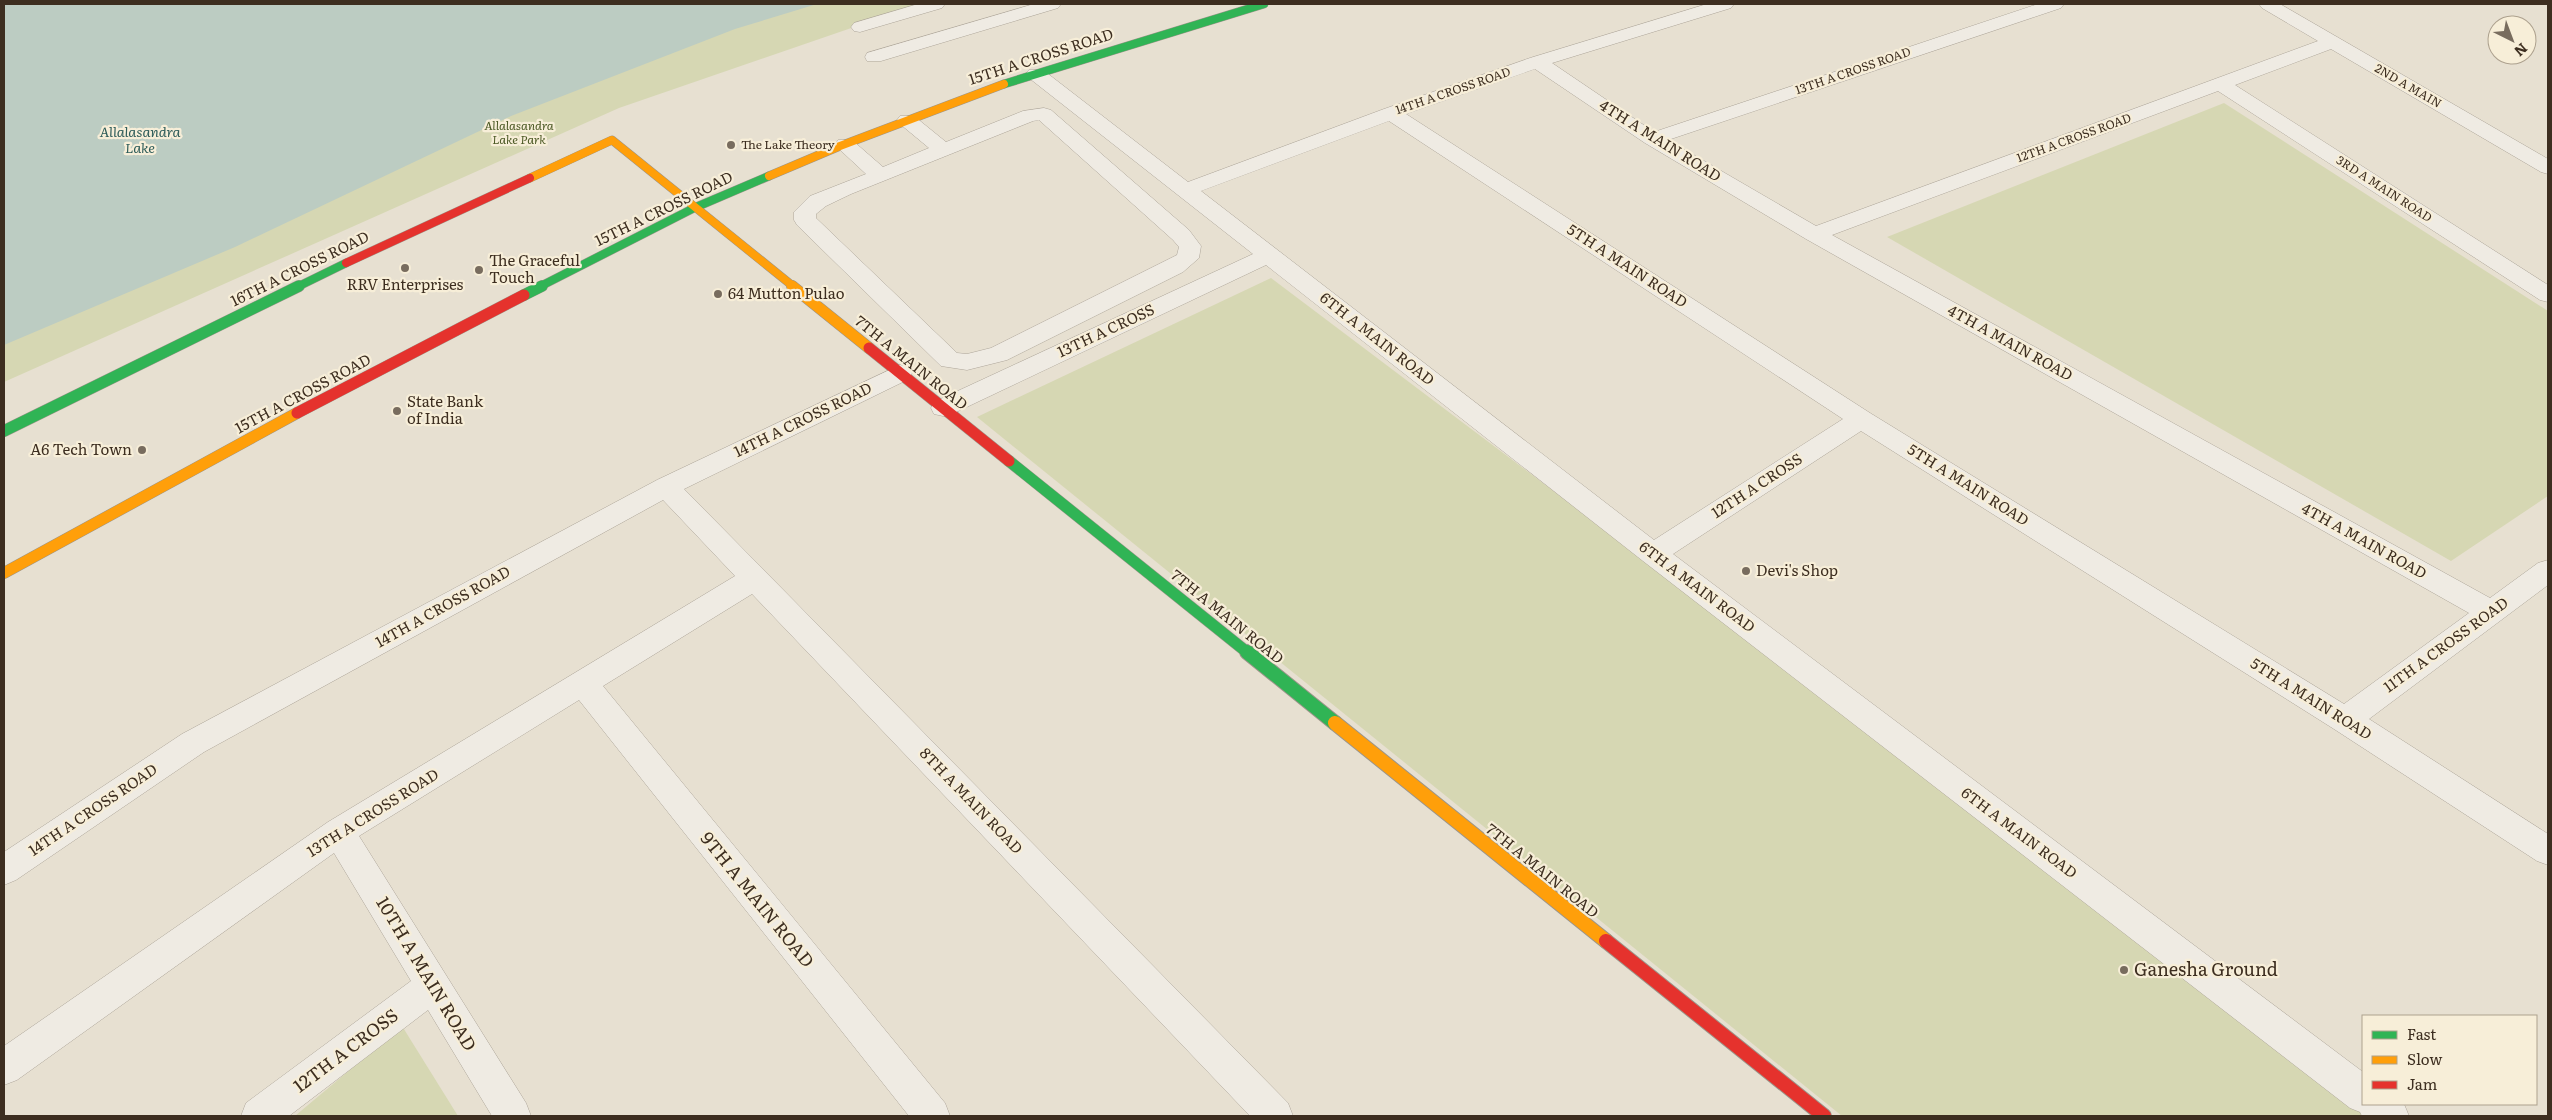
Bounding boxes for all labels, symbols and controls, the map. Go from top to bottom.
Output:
north arrow [2487,15,2537,65]
street label: 15TH A CROSS ROAD [965,21,1116,90]
text: N [2510,39,2532,62]
street label: 13TH A CROSS ROAD [1792,42,1913,98]
street label: 2ND A MAIN [2372,59,2445,112]
street label: 14TH A CROSS ROAD [1393,62,1513,118]
street label: 4TH A MAIN ROAD [1595,93,1726,187]
street label: 12TH A CROSS ROAD [2014,108,2134,166]
park label: Allalasandra Lake Park [484,116,554,148]
water label: Allalasandra Lake [100,121,180,157]
place label: The Lake Theory [741,135,835,153]
marker: The Lake Theory [725,139,737,151]
street label: 3RD A MAIN ROAD [2333,150,2436,226]
street label: 15TH A CROSS ROAD [590,164,736,251]
street label: 5TH A MAIN ROAD [1563,217,1693,312]
street label: 16TH A CROSS ROAD [226,224,372,311]
place label: The Graceful Touch [489,248,580,288]
marker: RRV Enterprises [399,262,411,274]
marker: The Graceful Touch [473,264,485,276]
place label: RRV Enterprises [347,272,463,295]
place label: 64 Mutton Pulao [728,281,845,304]
street label: 6TH A MAIN ROAD [1316,286,1440,390]
marker: 64 Mutton Pulao [712,288,724,300]
street label: 13TH A CROSS [1053,297,1158,362]
street label: 4TH A MAIN ROAD [1944,298,2078,386]
street label: 7TH A MAIN ROAD [850,309,973,415]
street label: 15TH A CROSS ROAD [230,347,374,438]
street label: 14TH A CROSS ROAD [729,375,875,462]
place label: State Bank of India [407,389,484,429]
marker: State Bank of India [391,405,403,417]
place label: A6 Tech Town [30,437,132,460]
street label: 5TH A MAIN ROAD [1904,437,2034,530]
marker: A6 Tech Town [136,444,148,456]
street label: 12TH A CROSS [1706,447,1806,523]
street label: 4TH A MAIN ROAD [2298,496,2432,584]
street label: 6TH A MAIN ROAD [1635,535,1761,637]
place label: Devi's Shop [1756,558,1838,581]
street label: 14TH A CROSS ROAD [371,559,514,652]
street label: 7TH A MAIN ROAD [1166,563,1289,669]
marker: Devi's Shop [1740,565,1752,577]
street label: 11TH A CROSS ROAD [2378,591,2512,697]
street label: 5TH A MAIN ROAD [2247,651,2377,744]
street label: 8TH A MAIN ROAD [915,742,1029,858]
street label: 14TH A CROSS ROAD [23,757,161,861]
street label: 13TH A CROSS ROAD [302,762,443,862]
street label: 6TH A MAIN ROAD [1957,781,2083,883]
street label: 7TH A MAIN ROAD [1481,817,1604,923]
street label: 9TH A MAIN ROAD [695,825,821,973]
street label: 10TH A MAIN ROAD [370,891,484,1056]
place label: Ganesha Ground [2134,955,2278,982]
marker: Ganesha Ground [2118,964,2130,976]
street label: 12TH A CROSS [287,1001,403,1098]
legend [2362,1015,2537,1105]
text: Fast [2407,1022,2436,1045]
text: Slow [2407,1047,2442,1070]
text: Jam [2407,1072,2438,1095]

